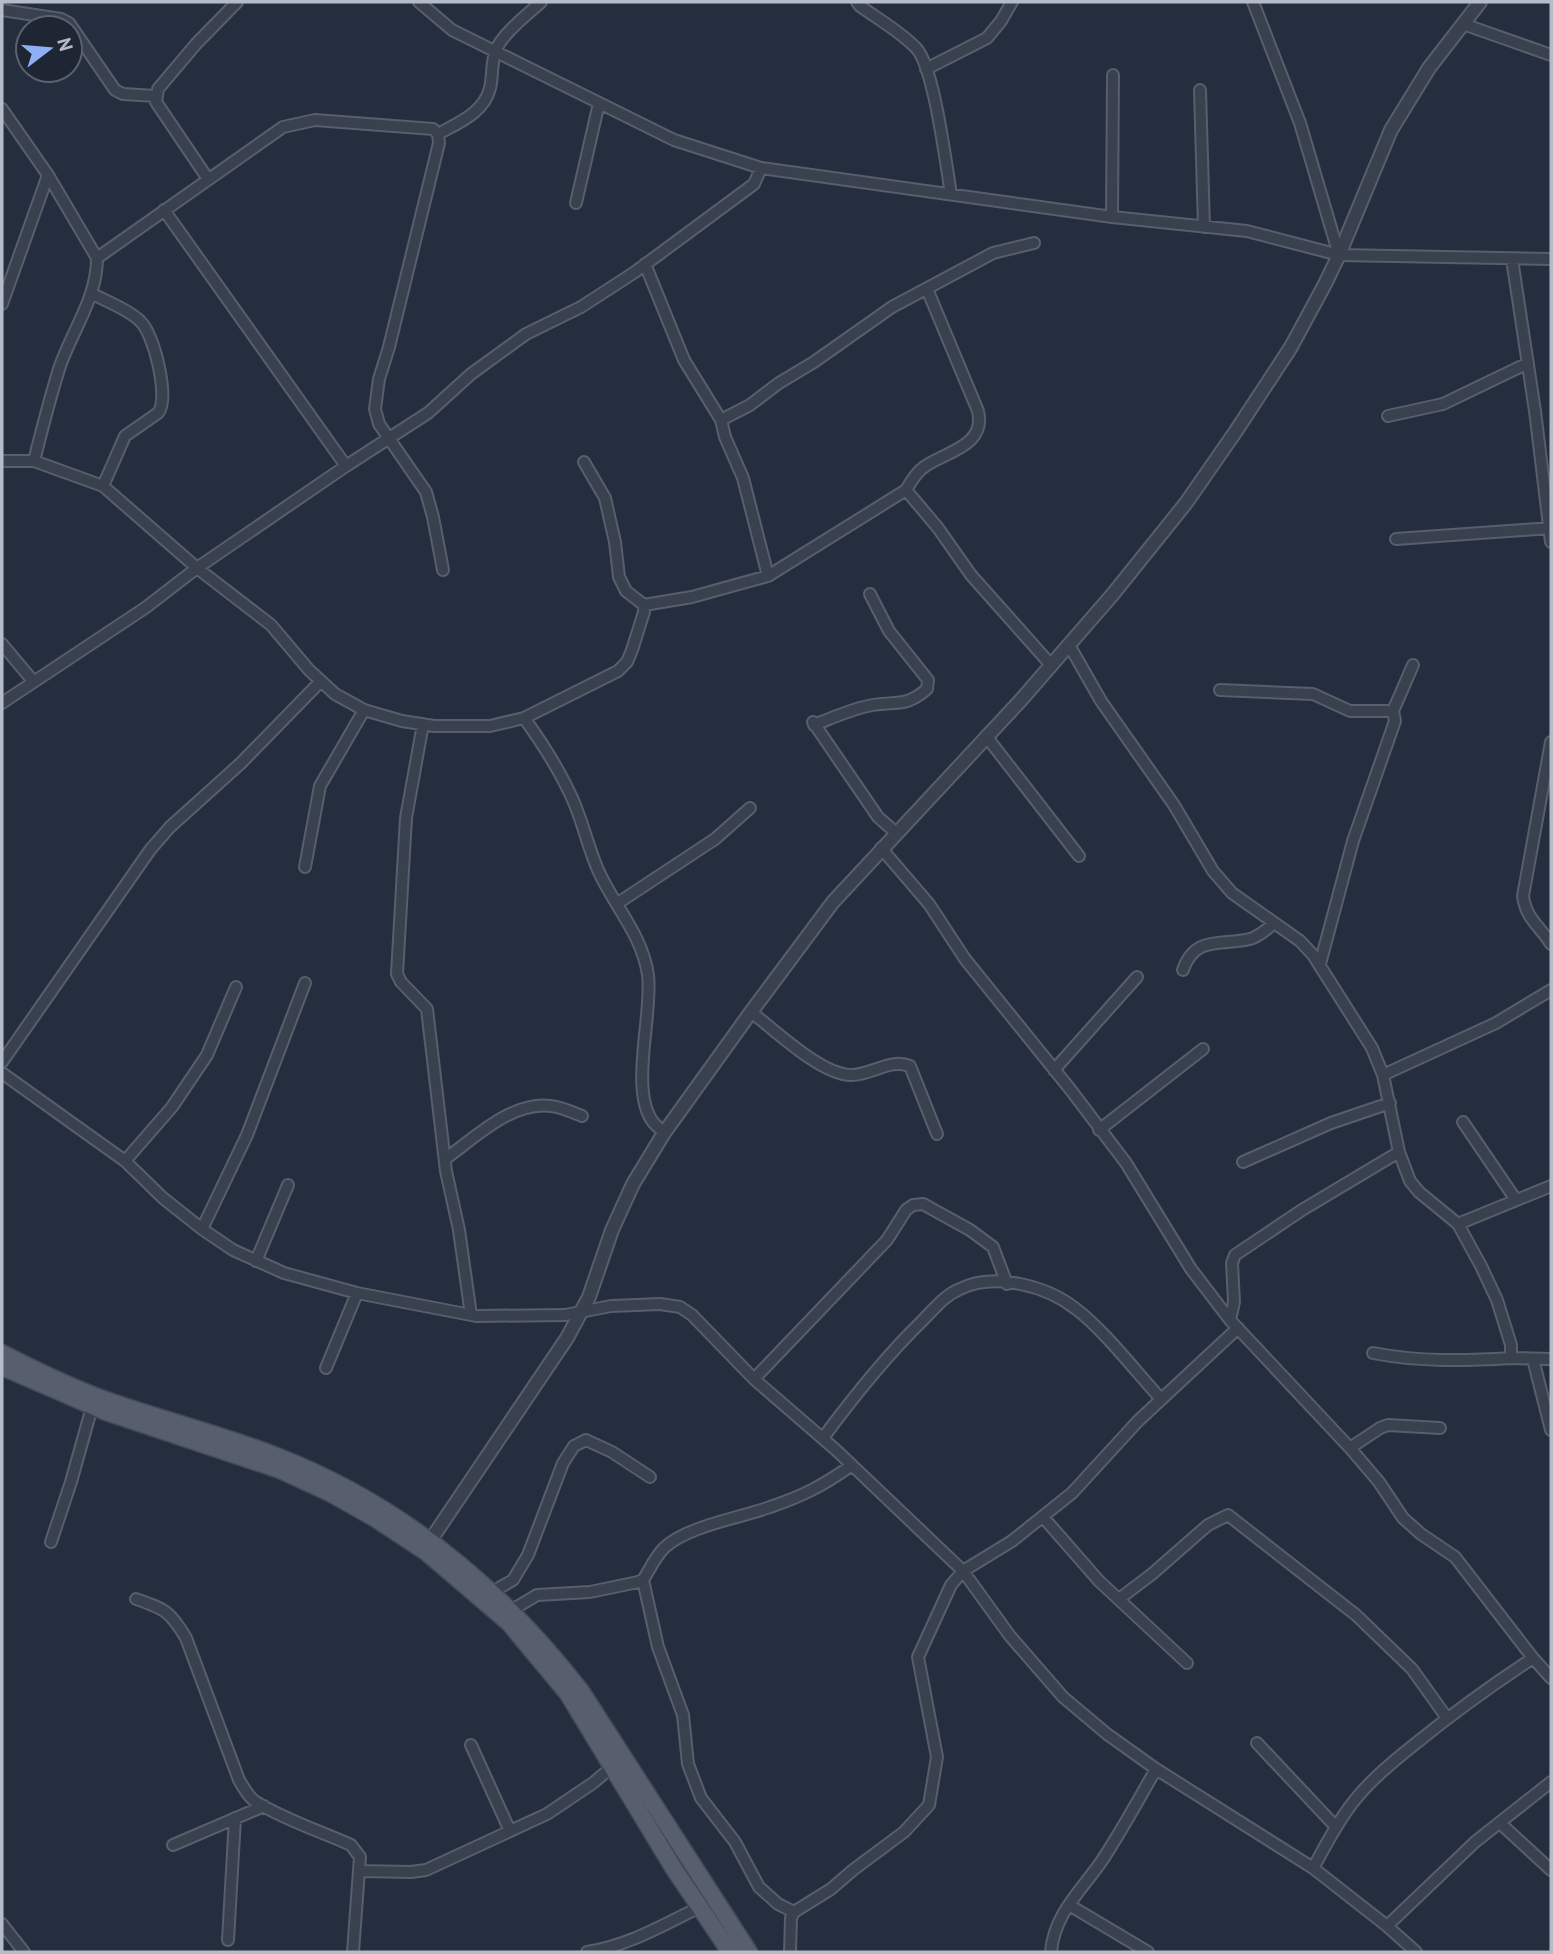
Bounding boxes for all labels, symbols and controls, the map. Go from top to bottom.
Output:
north arrow [14,14,84,84]
text: N [52,35,79,54]

